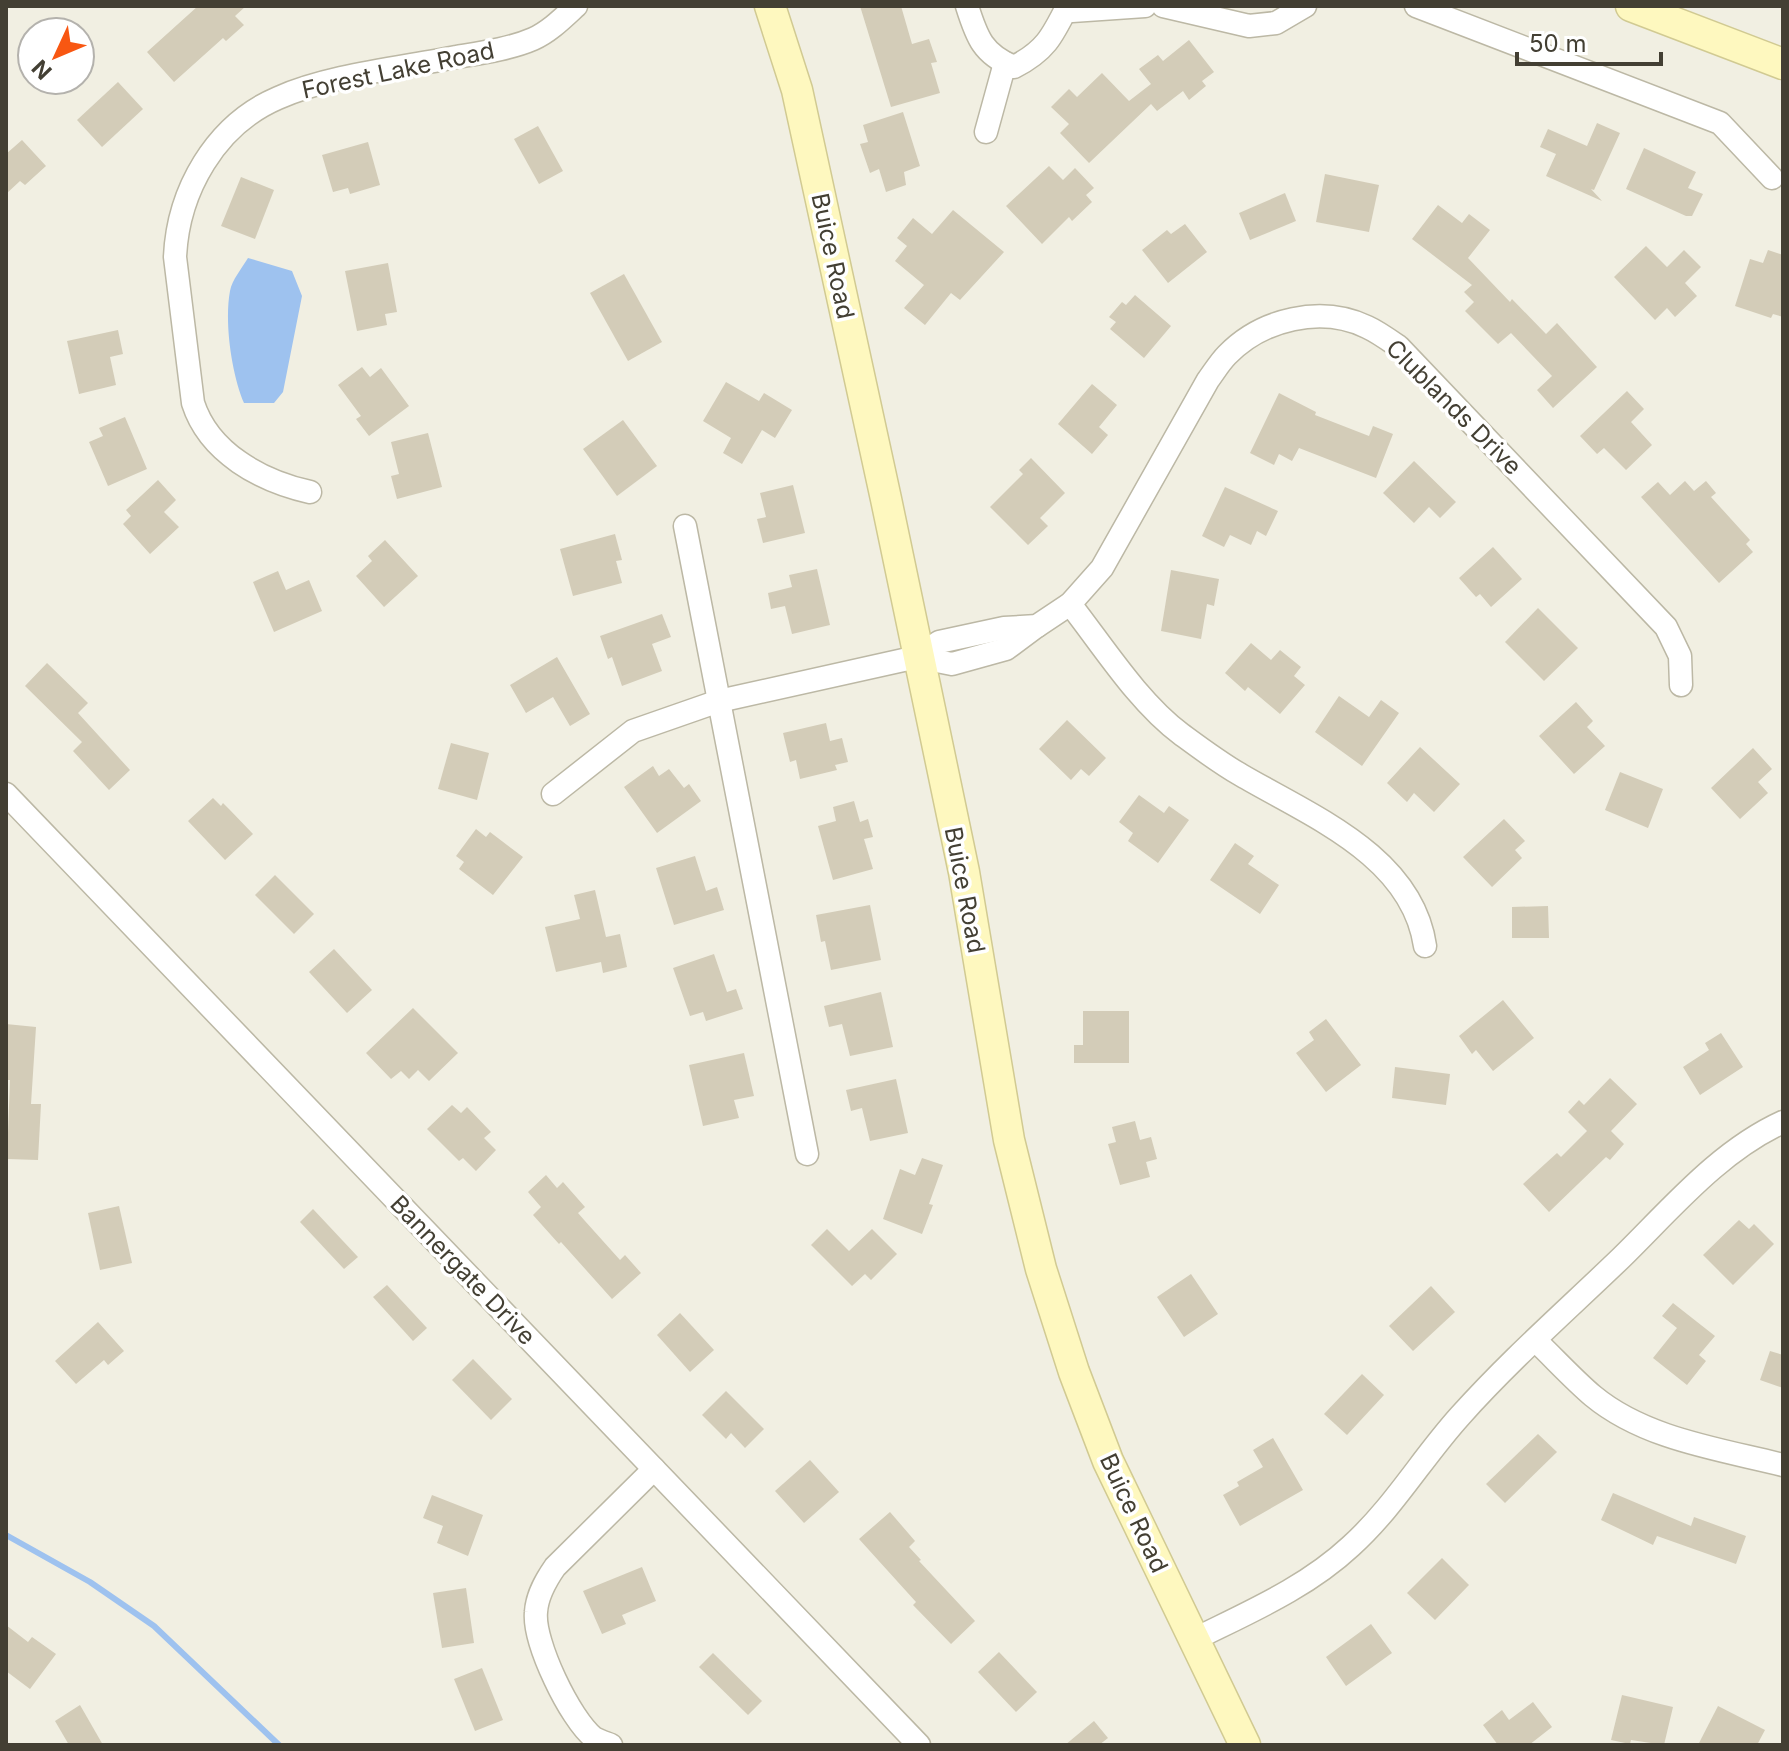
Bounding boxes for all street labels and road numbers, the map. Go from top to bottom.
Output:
street label: Forest Lake Road [299,35,497,105]
street label: Buice Road [806,190,860,322]
street label: Clublands Drive [1380,333,1528,481]
street label: Buice Road [939,824,991,956]
street label: Bannergate Drive [384,1189,542,1351]
street label: Buice Road [1094,1449,1174,1577]

